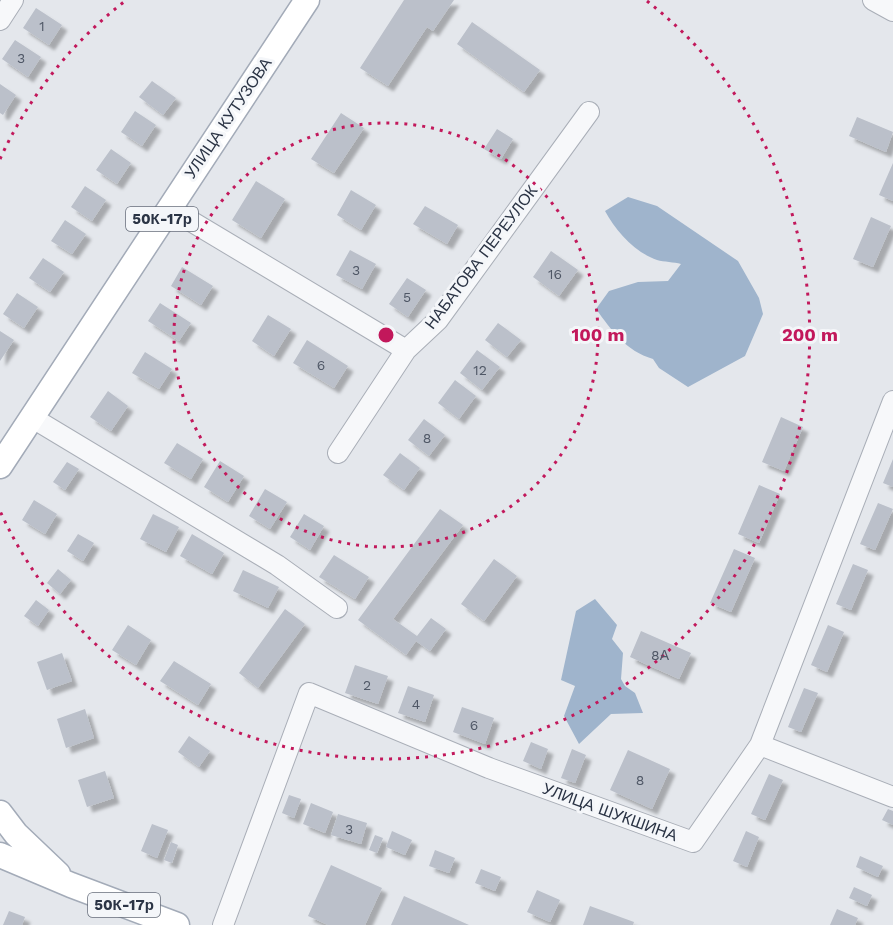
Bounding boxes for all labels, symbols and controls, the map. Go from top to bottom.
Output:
house number: 1 [39,18,45,34]
house number: 3 [17,50,25,66]
street label: УЛИЦА КУТУЗОВА [181,54,276,182]
street label: НАБАТОВА ПЕРЕУЛОК [421,181,542,333]
road number: 50К-17р [126,207,198,231]
house number: 3 [352,262,360,278]
house number: 16 [548,266,562,282]
house number: 5 [403,289,411,305]
text: 100 m [571,324,625,345]
text: 200 m [782,324,838,345]
centre of rings [376,325,396,345]
house number: 6 [317,357,325,373]
house number: 12 [473,362,487,378]
house number: 8 [423,430,431,446]
house number: 8А [651,647,670,663]
house number: 2 [363,677,371,693]
house number: 4 [412,696,420,712]
house number: 6 [470,717,478,733]
house number: 8 [636,772,644,788]
street label: УЛИЦА ШУКШИНА [540,779,680,845]
house number: 3 [345,821,353,837]
road number: 50К-17р [88,893,160,917]

